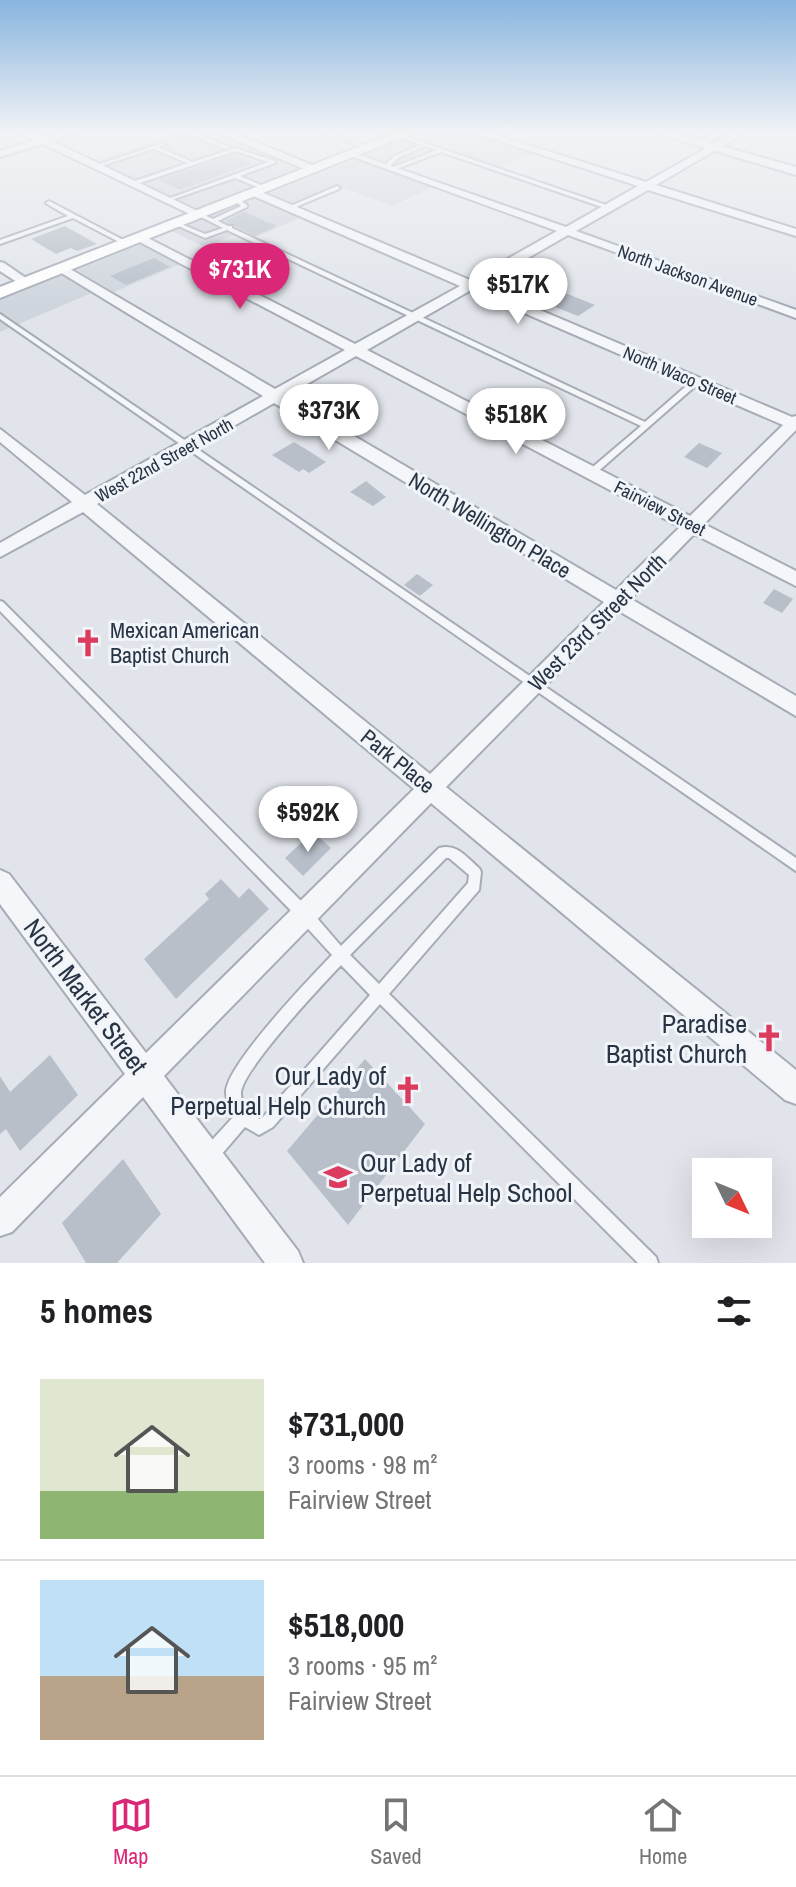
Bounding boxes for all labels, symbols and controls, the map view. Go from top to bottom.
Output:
street label: North Jackson Avenue [614,238,762,312]
pin: $731K [184,243,296,311]
text: $731K [209,251,271,286]
pin: $517K [462,258,574,326]
text: $517K [487,266,549,301]
street label: North Waco Street [619,340,741,410]
pin: $373K [273,384,385,452]
pin: $518K [460,388,572,456]
text: $373K [298,392,360,427]
text: $518K [485,396,547,431]
street label: West 22nd Street North [91,412,237,508]
street label: North Wellington Place [403,465,577,585]
street label: Fairview Street [610,474,710,542]
street label: West 23rd Street North [521,546,673,698]
place label: Mexican American Baptist Church [110,615,259,670]
church icon: Mexican American Baptist Church [73,628,103,658]
street label: Park Place [355,722,441,800]
pin: $592K [252,786,364,854]
text: $592K [277,794,339,829]
street label: North Market Street [16,911,156,1081]
place label: Paradise Baptist Church [606,1006,747,1071]
church icon: Paradise Baptist Church [754,1023,784,1053]
place label: Our Lady of Perpetual Help Church [170,1058,386,1123]
church icon: Our Lady of Perpetual Help Church [393,1075,423,1105]
place label: Our Lady of Perpetual Help School [360,1145,572,1210]
north arrow [692,1158,772,1238]
map controls [692,1158,772,1238]
school or university icon: Our Lady of Perpetual Help School [323,1162,353,1192]
text: 5 homes [40,1288,153,1334]
icon: filters [712,1289,756,1333]
text: $731,000 [288,1401,404,1447]
icon: home [104,1411,200,1507]
text: 3 rooms · 98 m² [288,1447,437,1482]
text: Fairview Street [288,1482,432,1517]
text: $518,000 [288,1602,404,1648]
icon: home [104,1612,200,1708]
text: 3 rooms · 95 m² [288,1648,437,1683]
text: Fairview Street [288,1683,432,1718]
tab: Map [109,1793,153,1871]
tab: Saved [370,1793,422,1871]
tab: Home [639,1793,687,1871]

